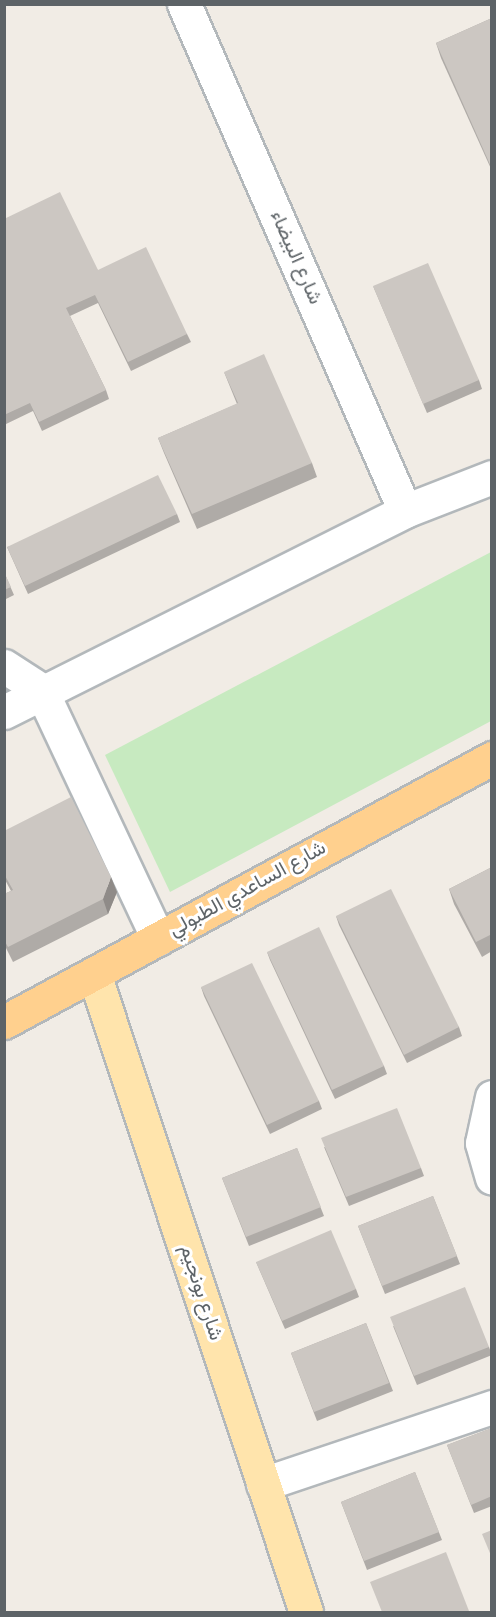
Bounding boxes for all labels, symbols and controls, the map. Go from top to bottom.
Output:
street label: شارع البيضاء [264,207,326,309]
street label: شارع الساعدي الطبولي [165,837,331,943]
street label: شارع بونجيم [173,1242,227,1344]

